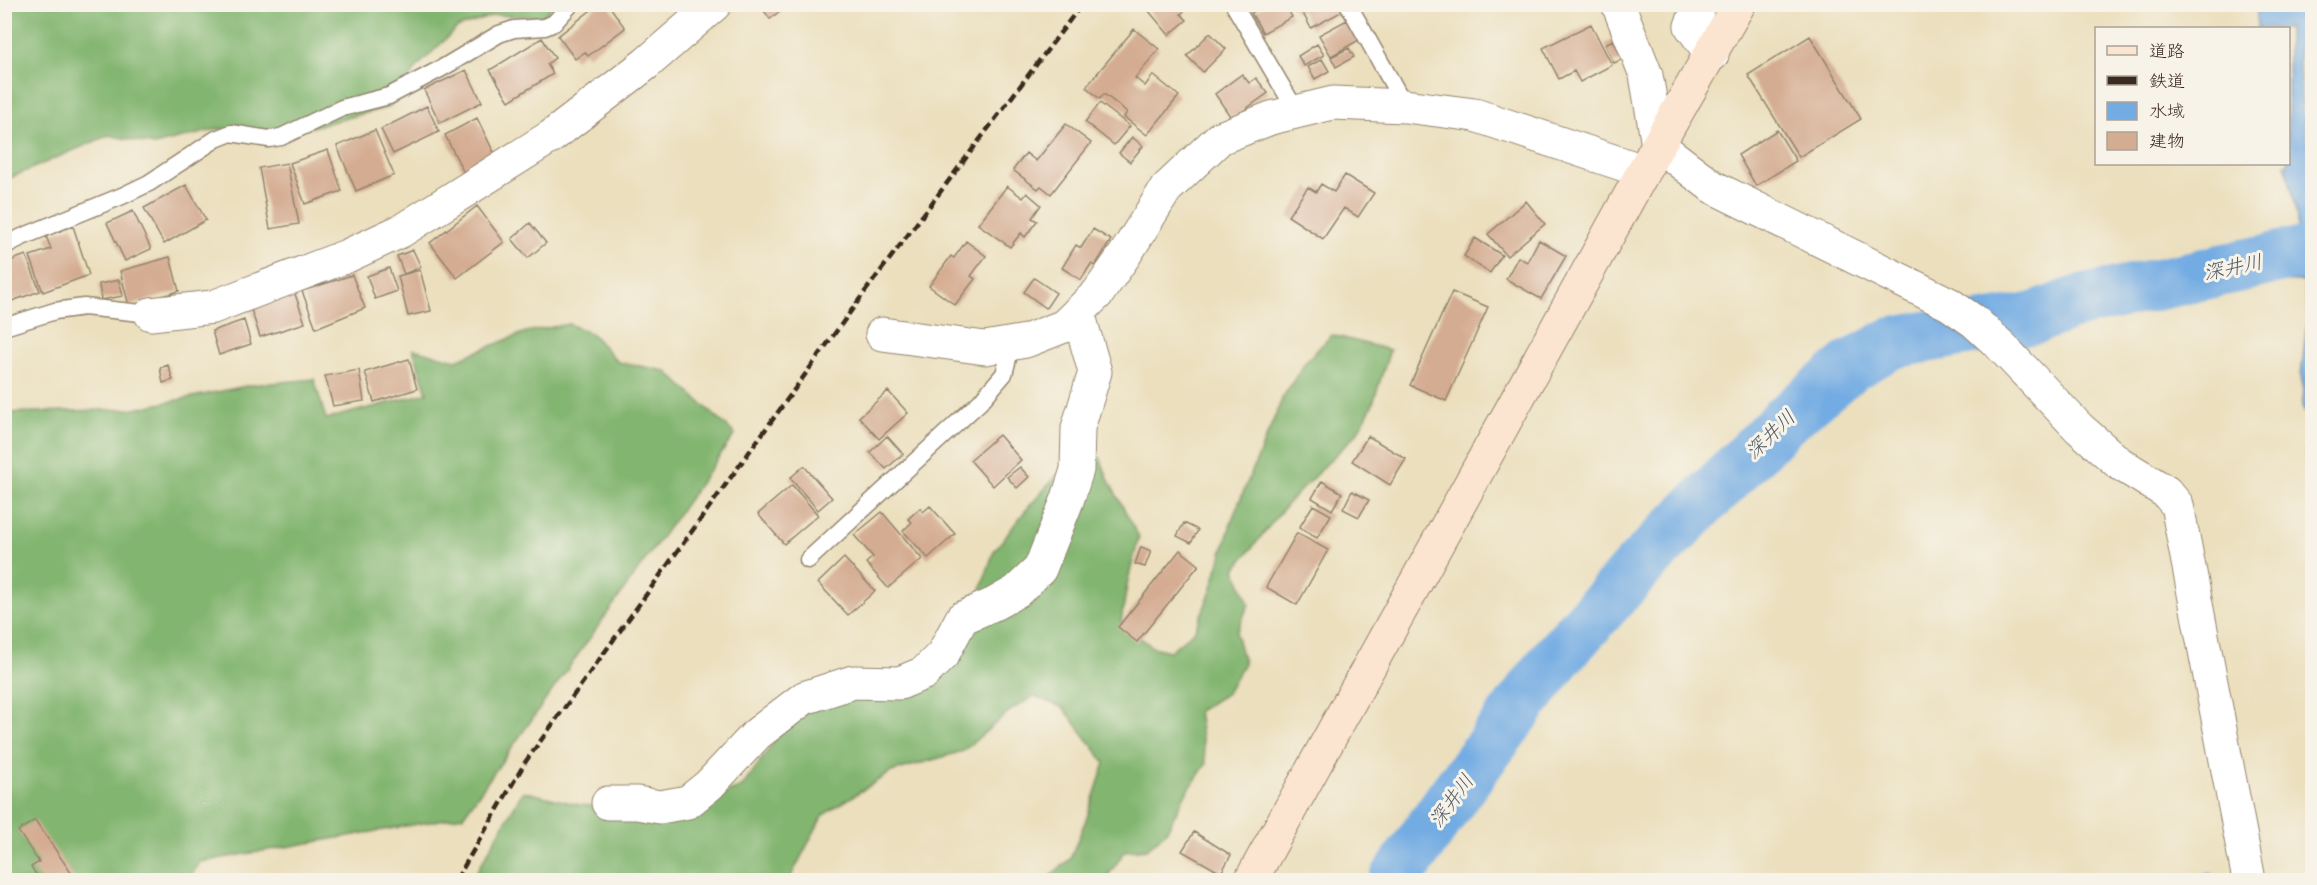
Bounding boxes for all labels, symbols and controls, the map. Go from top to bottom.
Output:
legend [2095,27,2290,165]
text: 道路 [2149,41,2185,62]
text: 鉄道 [2149,71,2185,92]
text: 水域 [2149,101,2185,122]
text: 建物 [2149,131,2185,152]
water label: 深井川 [2201,250,2265,286]
water label: 深井川 [1741,406,1801,464]
water label: 深井川 [1425,770,1479,832]

